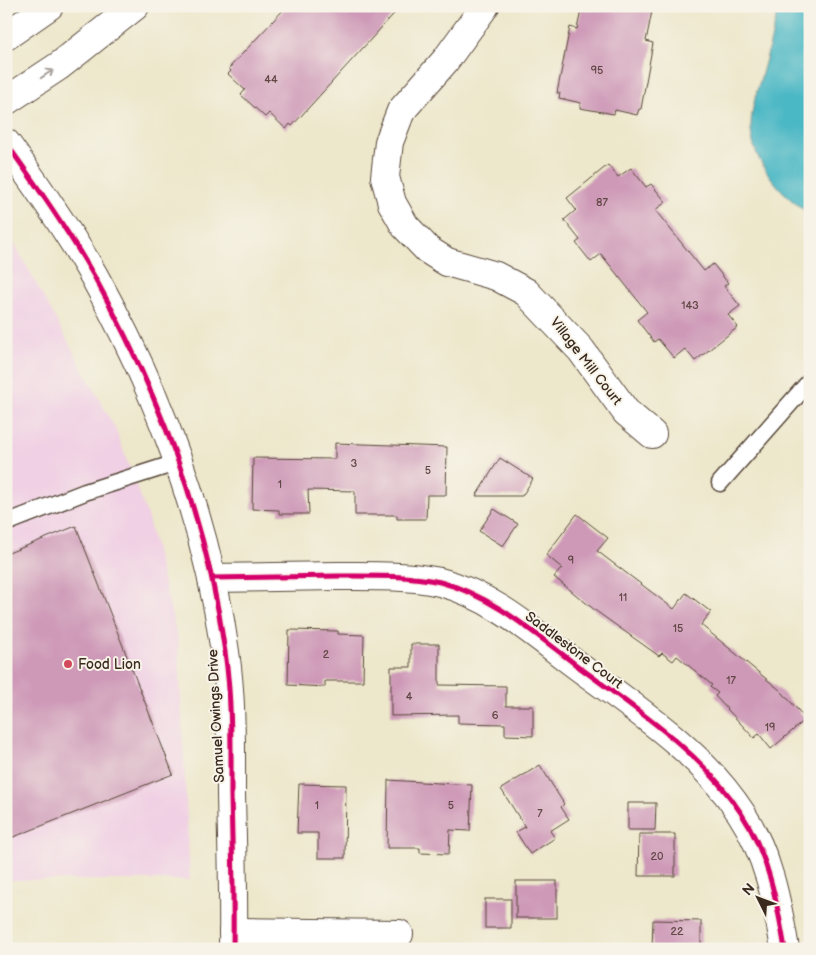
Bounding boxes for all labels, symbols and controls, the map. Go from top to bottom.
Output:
house number: 95 [591,64,603,77]
one-way arrow [39,69,53,79]
house number: 44 [264,73,278,86]
house number: 87 [596,196,608,209]
house number: 143 [681,299,699,312]
street label: Village Mill Court [546,314,626,409]
house number: 3 [351,457,358,470]
house number: 5 [425,464,431,477]
house number: 1 [278,478,282,491]
house number: 9 [568,554,574,567]
house number: 11 [619,591,627,604]
street label: Saddlestone Court [522,608,627,693]
house number: 15 [673,622,683,635]
house number: 2 [323,648,330,661]
street label: Samuel Owings Drive [204,649,228,783]
place label: Food Lion [78,656,141,673]
marker: Food Lion [62,658,74,670]
house number: 17 [726,674,736,687]
house number: 4 [406,690,413,703]
house number: 6 [492,709,499,722]
house number: 19 [765,721,775,734]
house number: 1 [315,799,319,812]
house number: 5 [448,799,454,812]
house number: 7 [537,807,543,820]
house number: 20 [651,850,664,863]
north arrow [734,872,784,922]
text: N [739,880,759,899]
house number: 22 [671,925,684,938]

